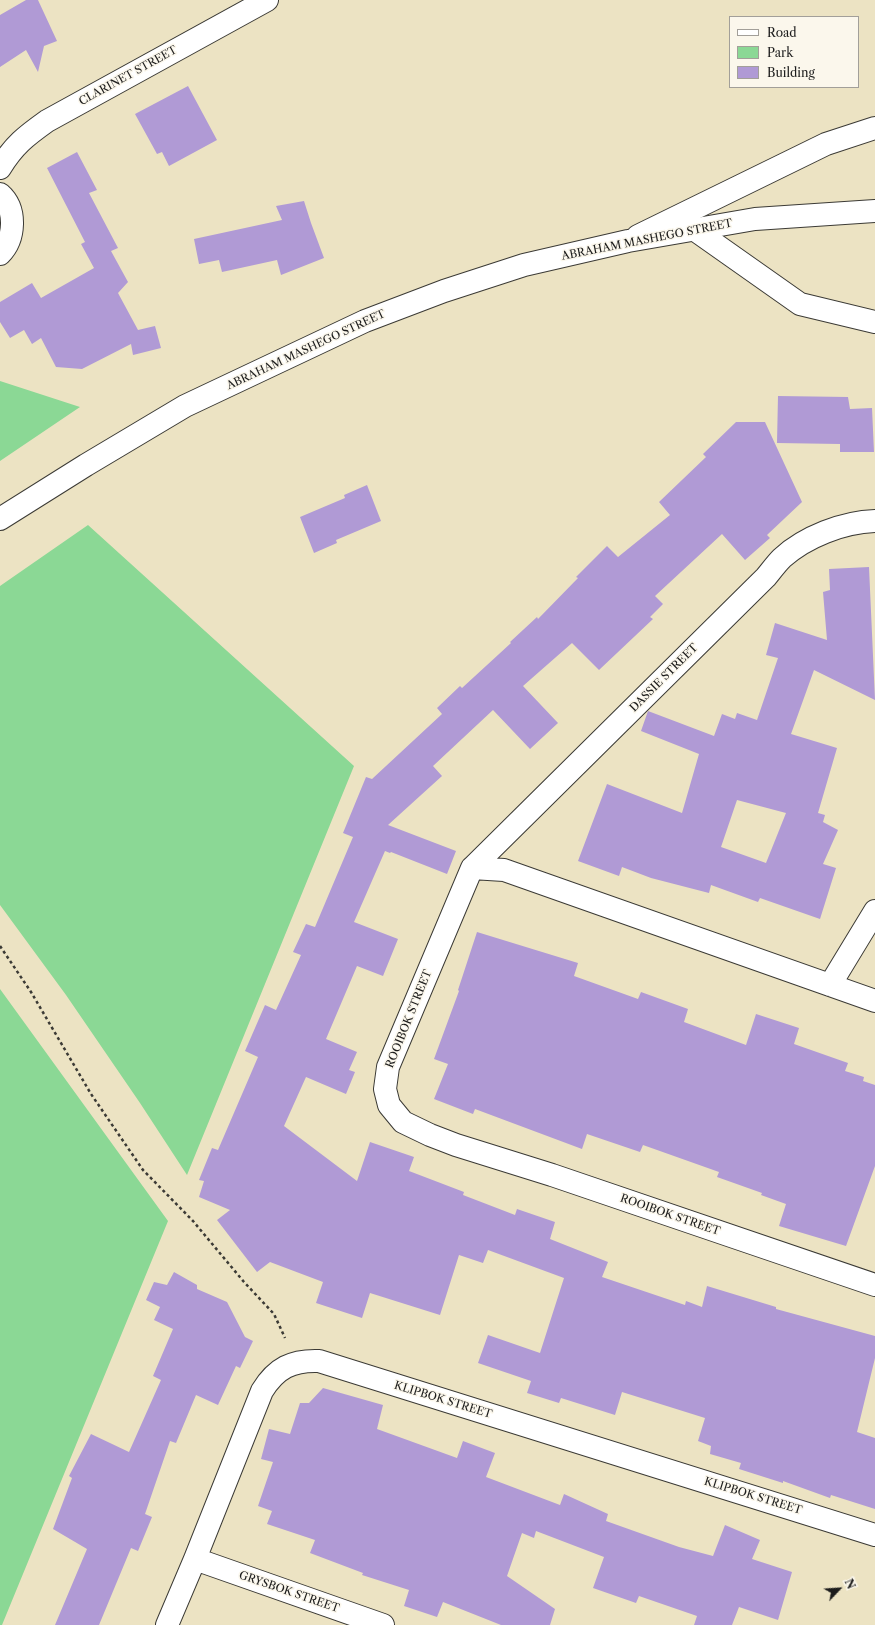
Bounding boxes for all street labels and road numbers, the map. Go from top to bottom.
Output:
street label: CLARINET STREET [77,44,179,108]
street label: ABRAHAM MASHEGO STREET [561,217,733,263]
street label: ABRAHAM MASHEGO STREET [225,307,387,393]
street label: DASSIE STREET [627,641,701,715]
street label: ROOIBOK STREET [383,968,435,1070]
street label: ROOIBOK STREET [618,1192,722,1238]
street label: KLIPBOK STREET [392,1379,494,1421]
street label: KLIPBOK STREET [702,1475,804,1517]
street label: GRYSBOK STREET [237,1569,341,1615]

